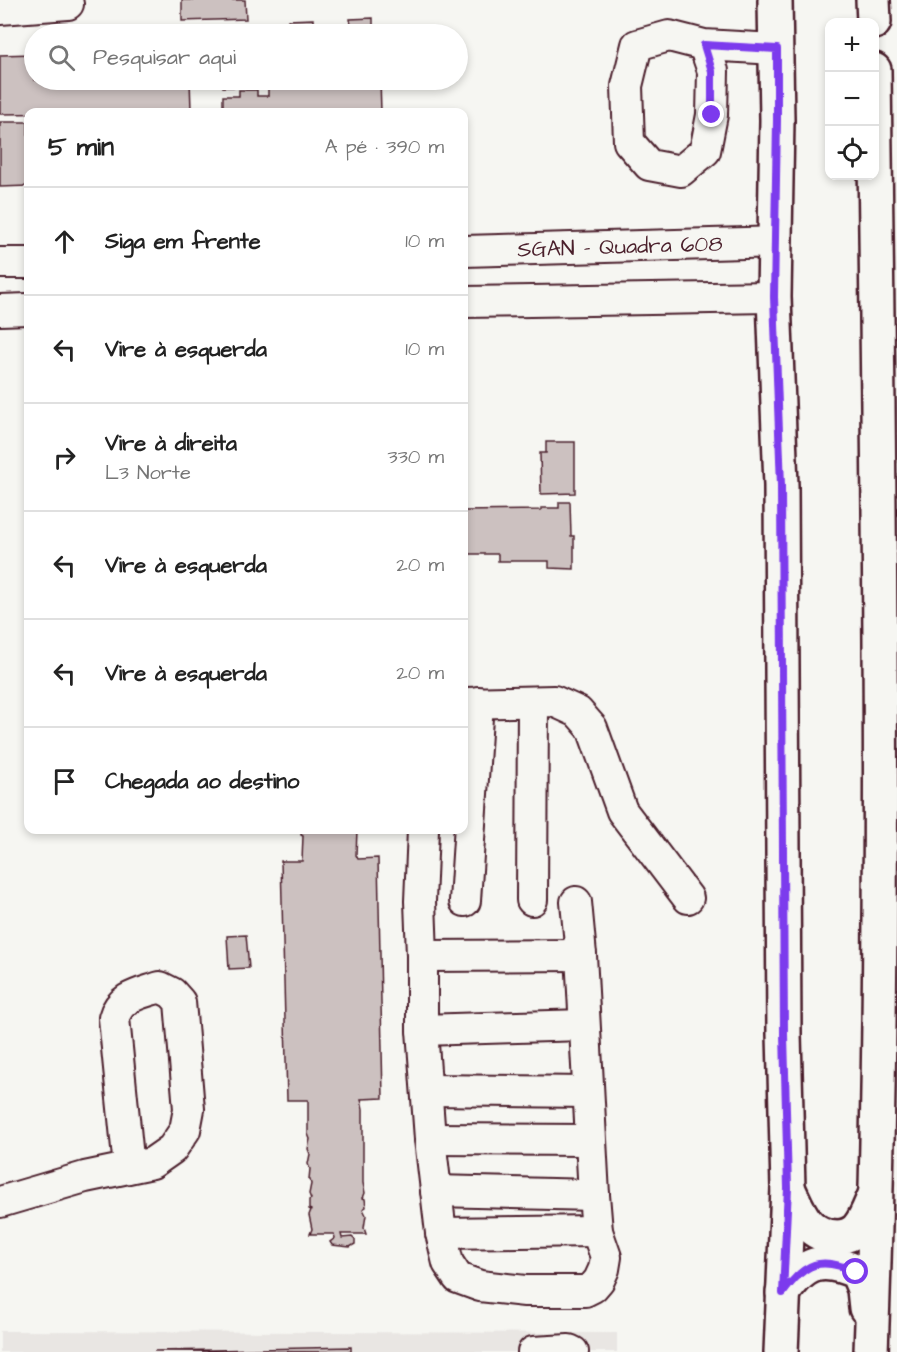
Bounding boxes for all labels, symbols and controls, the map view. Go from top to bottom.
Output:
map controls [825,18,879,180]
button: + [825,18,879,72]
search box [24,24,468,90]
icon: search [45,41,78,74]
text: Pesquisar aqui [93,42,236,73]
button: − [825,72,879,126]
route end [698,101,724,127]
button: locate [825,126,879,180]
text: 5 min [48,129,114,165]
text: A pé · 390 m [325,133,444,161]
icon: ahead [48,225,81,258]
text: Siga em frente [105,226,261,257]
text: 10 m [405,227,444,255]
street label: SGAN - Quadra 608 [517,228,723,265]
icon: left [48,333,81,366]
text: Vire à esquerda [105,334,267,365]
text: 10 m [405,335,444,363]
text: Vire à direita [105,428,237,459]
icon: right [48,441,81,474]
text: 330 m [387,443,444,471]
text: L3 Norte [105,459,191,487]
icon: left [48,549,81,582]
text: Vire à esquerda [105,550,267,581]
text: 20 m [396,551,444,579]
icon: left [48,657,81,690]
text: Vire à esquerda [105,658,267,689]
text: 20 m [396,659,444,687]
icon: arrive [48,765,81,798]
text: Chegada ao destino [105,766,299,797]
route start [842,1258,868,1284]

